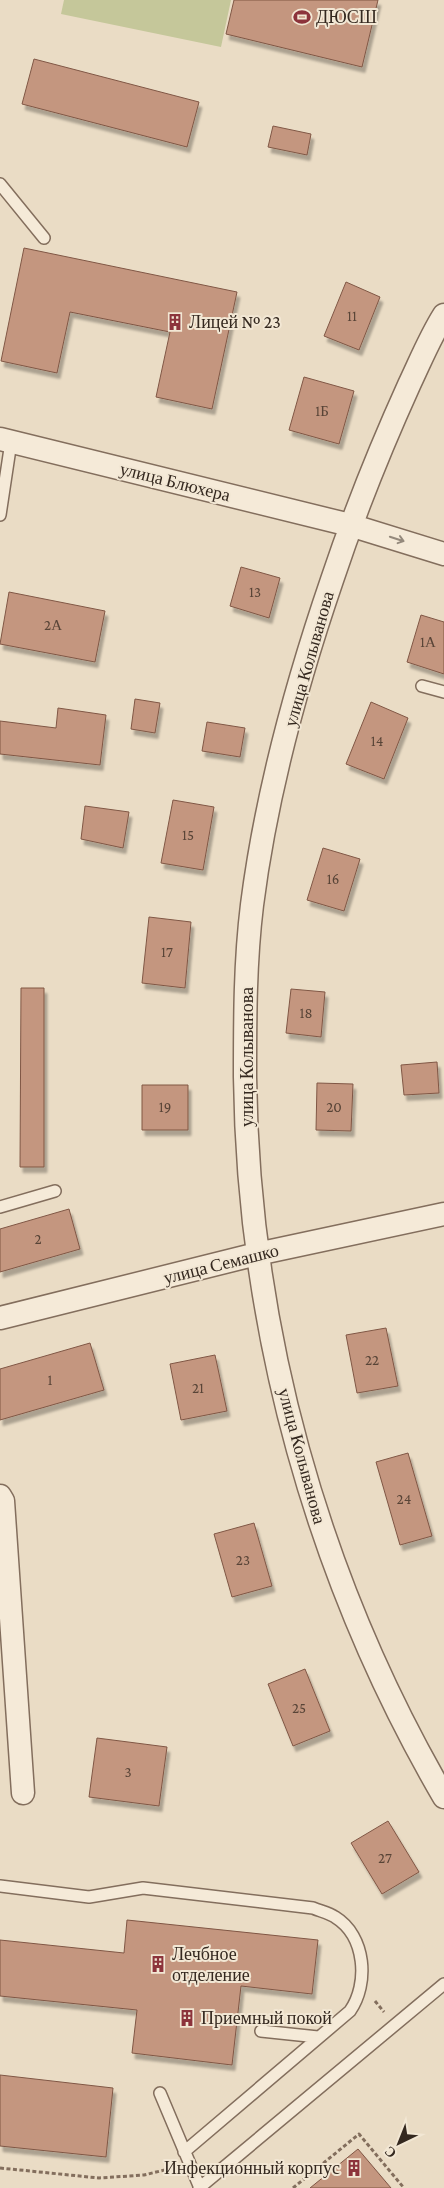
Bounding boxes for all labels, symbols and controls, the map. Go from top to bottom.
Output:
sports icon: ДЮСШ [292,7,312,27]
place label: ДЮСШ [316,7,377,27]
house number: 11 [347,308,357,324]
building icon: Лицей № 23 [165,312,185,332]
place label: Лицей № 23 [189,312,281,332]
house number: 1Б [315,403,329,419]
street label: улица Блюхера [118,459,232,505]
one-way arrow [389,535,404,544]
house number: 13 [249,584,261,600]
street label: улица Колыванова [280,589,338,729]
house number: 2А [44,617,62,633]
house number: 1А [420,634,436,650]
house number: 14 [371,733,383,749]
house number: 15 [182,827,194,843]
house number: 16 [327,871,339,887]
house number: 17 [161,944,173,960]
street label: улица Колыванова [237,987,257,1127]
house number: 18 [299,1005,313,1021]
house number: 19 [159,1099,171,1115]
house number: 20 [326,1099,342,1115]
house number: 2 [34,1231,42,1247]
street label: улица Семашко [161,1240,281,1288]
house number: 22 [365,1352,379,1368]
house number: 1 [48,1372,53,1388]
house number: 21 [192,1380,204,1396]
street label: улица Колыванова [274,1386,330,1526]
house number: 24 [397,1491,411,1507]
house number: 23 [236,1552,250,1568]
house number: 25 [292,1700,306,1716]
house number: 3 [124,1764,132,1780]
house number: 27 [378,1850,392,1866]
place label: Лечбное отделение [172,1944,250,1985]
building icon: Лечбное отделение [148,1954,168,1974]
building icon: Приемный покой [177,2008,197,2028]
place label: Приемный покой [201,2008,332,2028]
north arrow [374,2118,424,2168]
text: С [381,2143,399,2162]
place label: Инфекционный корпус [164,2158,340,2178]
building icon: Инфекционный корпус [344,2158,364,2178]

